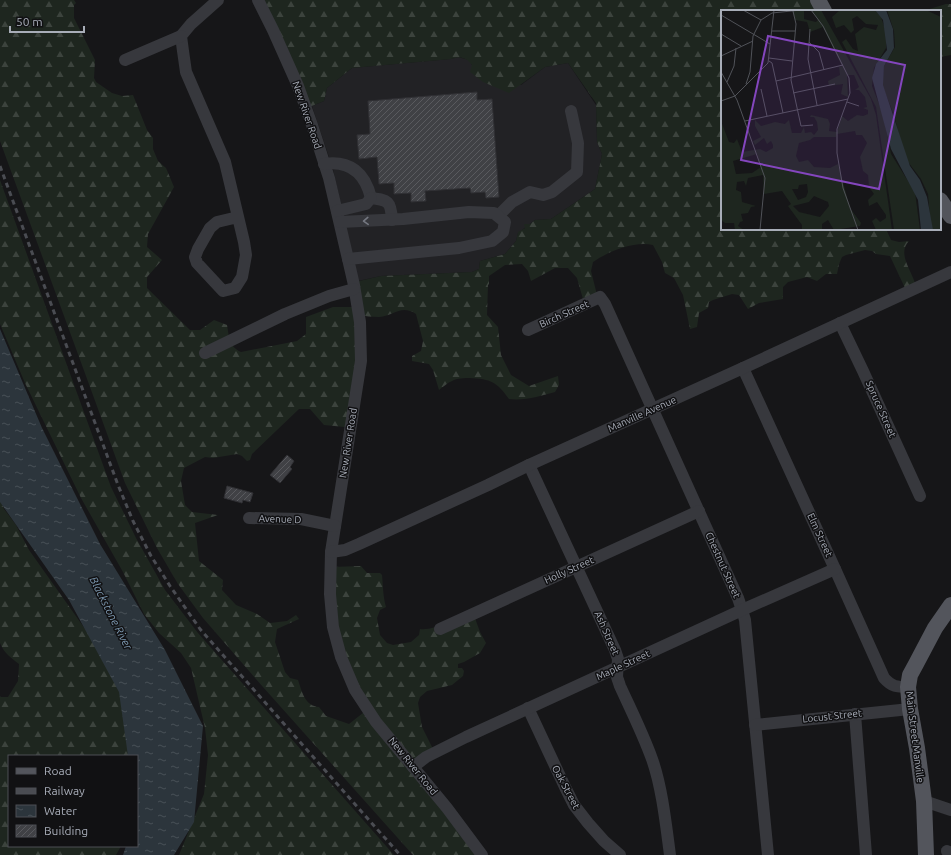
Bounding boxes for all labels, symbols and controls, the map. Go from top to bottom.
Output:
scale bar [10,8,84,34]
inset map [721,10,941,230]
text: 50 m [16,15,43,28]
street label: New River Road [290,80,324,150]
one-way arrow [363,216,369,225]
street label: Birch Street [537,298,591,330]
street label: Spruce Street [864,379,898,439]
street label: Manville Avenue [606,394,678,434]
street label: New River Road [337,407,359,479]
street label: Elm Street [805,511,835,559]
street label: Avenue D [258,513,302,525]
street label: Chestnut Street [703,530,743,600]
street label: Holly Street [543,554,596,586]
water label: Blackstone River [87,575,135,652]
street label: Ash Street [592,609,622,657]
street label: Maple Street [594,648,652,682]
street label: Main Street Manville [904,691,926,783]
street label: Locust Street [802,707,862,725]
street label: New River Road [386,735,440,797]
legend [8,755,138,847]
street label: Oak Street [550,763,582,811]
text: Road [44,764,72,777]
text: Railway [44,784,85,797]
text: Water [44,804,77,817]
text: Building [44,824,88,837]

